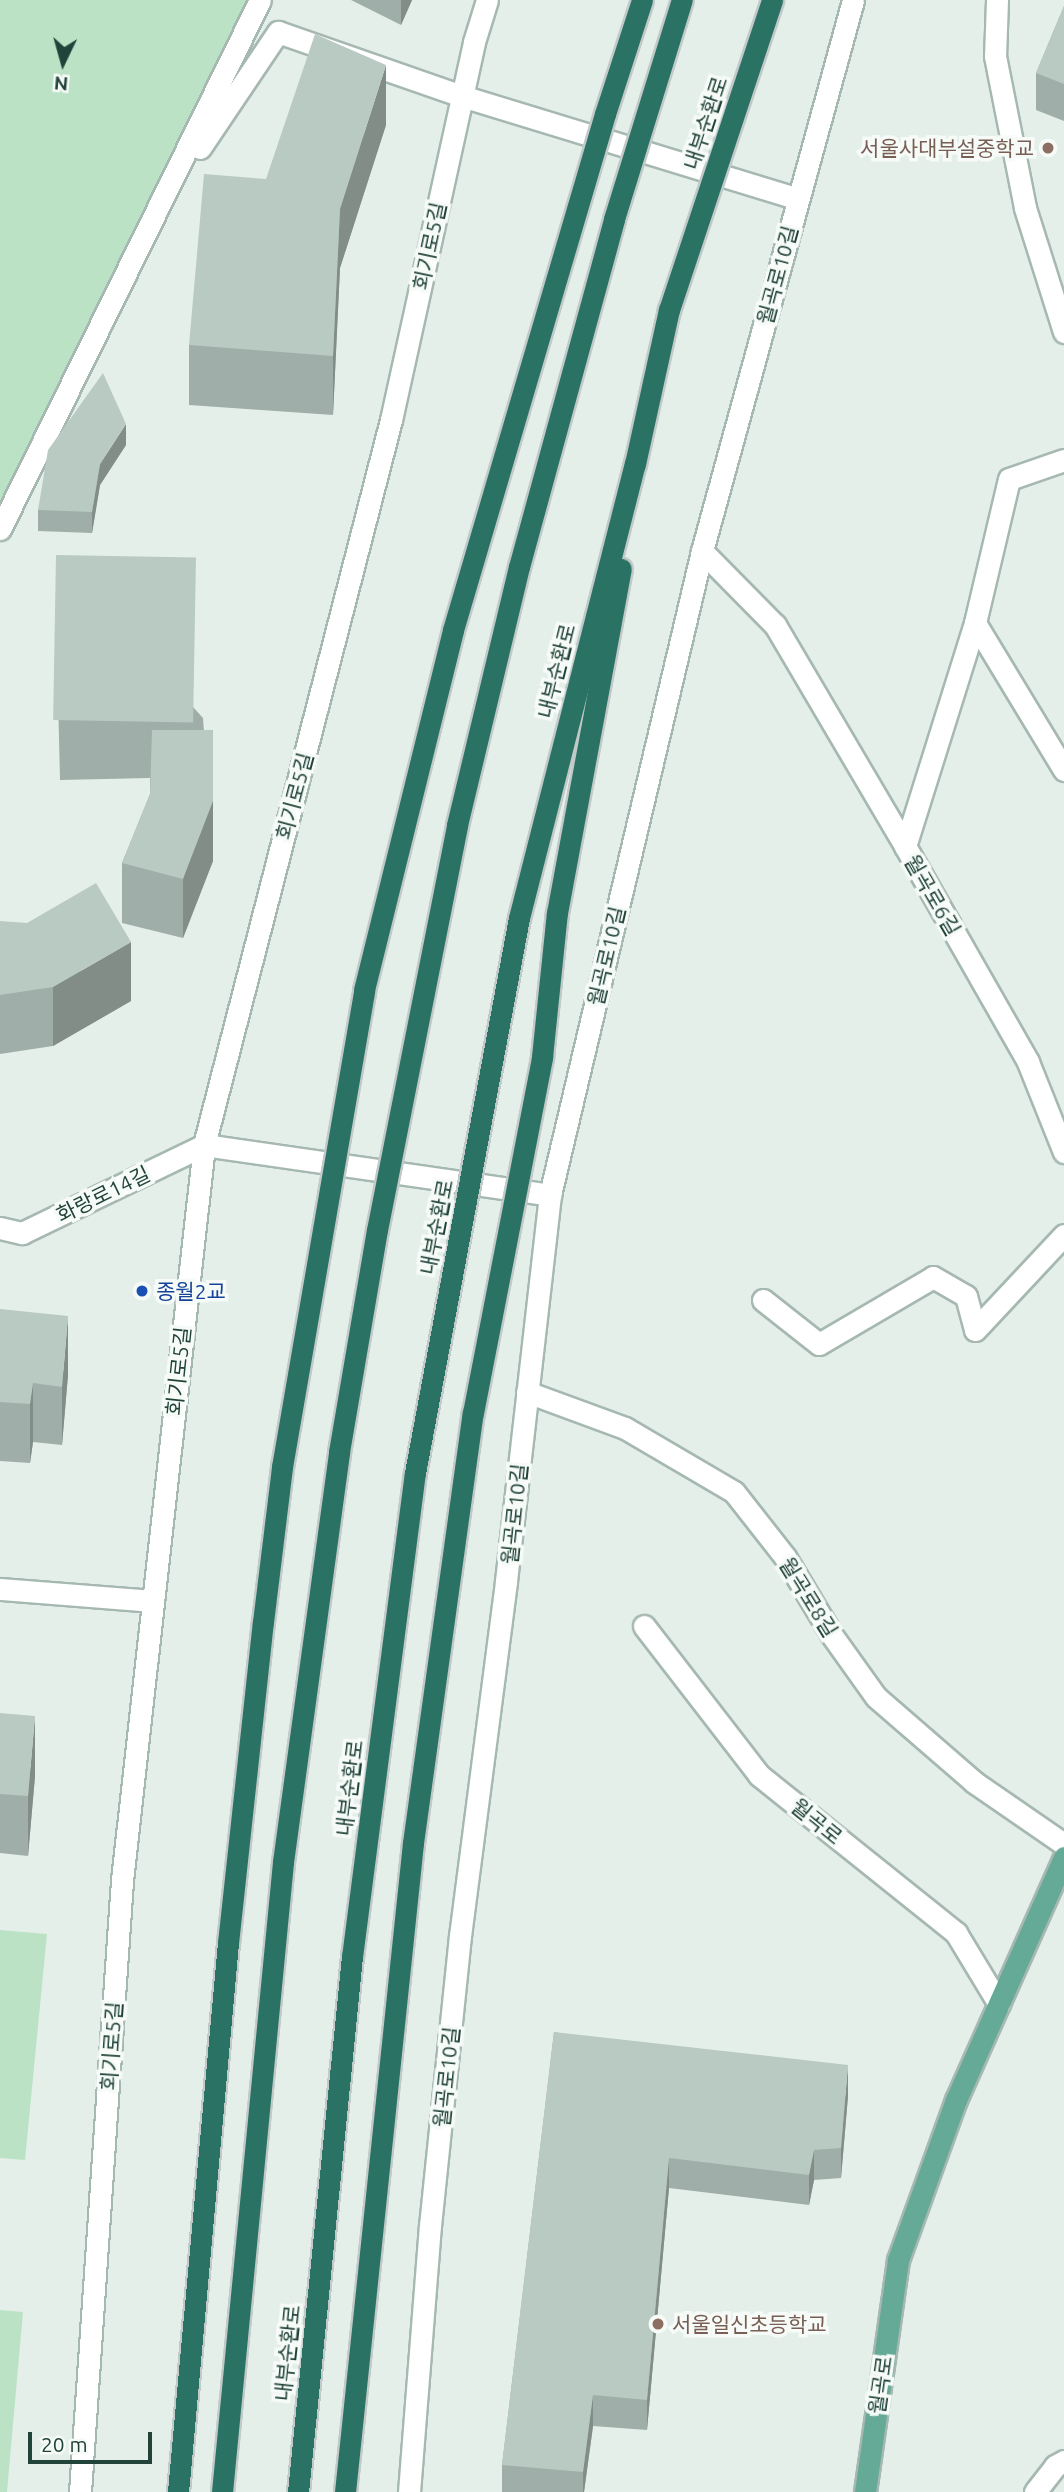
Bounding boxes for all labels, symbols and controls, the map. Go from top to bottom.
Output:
north arrow [28,28,98,98]
text: N [53,72,69,95]
street label: 내부순환로 [678,73,732,173]
place label: 서울사대부설중학교 [860,135,1034,161]
marker: 서울사대부설중학교 [1040,140,1056,156]
street label: 회기로5길 [407,200,451,292]
street label: 월곡로10길 [752,223,802,327]
street label: 내부순환로 [532,621,580,721]
street label: 회기로5길 [270,750,318,842]
street label: 월곡로6길 [900,850,966,940]
street label: 월곡로10길 [582,904,630,1008]
street label: 화랑로14길 [52,1161,154,1227]
street label: 내부순환로 [414,1177,458,1277]
place label: 종월2교 [156,1278,226,1304]
marker: 종월2교 [134,1283,150,1299]
street label: 회기로5길 [161,1325,195,1417]
street label: 월곡로10길 [496,1462,532,1566]
street label: 월곡로8길 [775,1553,843,1641]
street label: 내부순환로 [331,1739,367,1837]
street label: 월곡로 [787,1793,847,1849]
street label: 회기로5길 [95,2001,127,2091]
street label: 월곡로10길 [428,2025,464,2129]
street label: 내부순환로 [269,2304,305,2402]
place label: 서울일신초등학교 [672,2311,827,2337]
marker: 서울일신초등학교 [650,2316,666,2332]
street label: 월곡로 [863,2355,897,2415]
scale bar [32,2418,156,2462]
text: 20 m [41,2432,88,2456]

